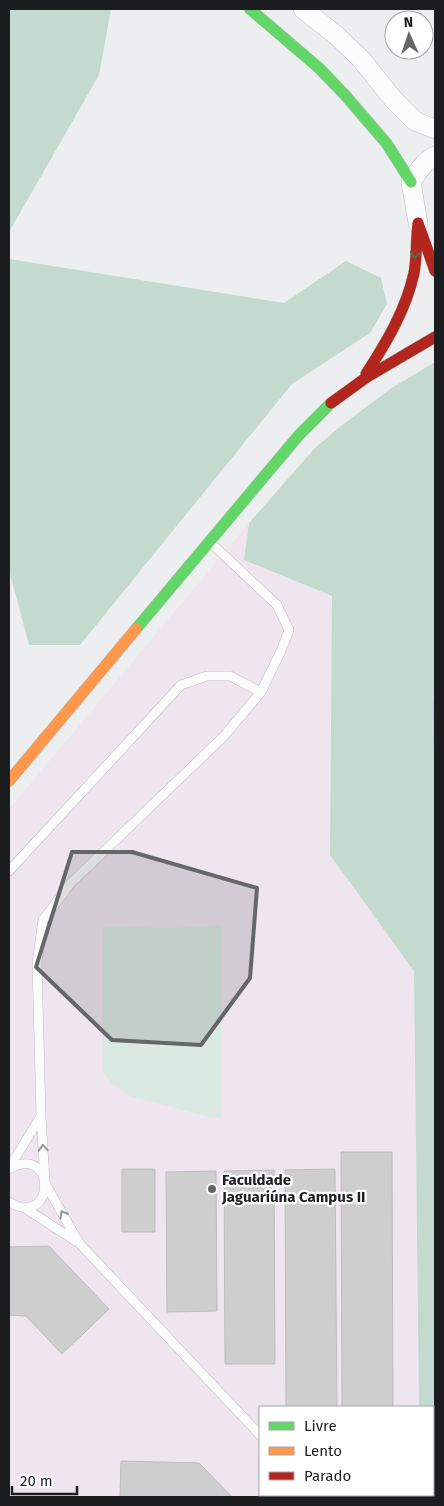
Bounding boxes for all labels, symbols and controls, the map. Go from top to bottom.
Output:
north arrow [384,10,434,60]
text: N [403,14,413,31]
one-way arrow [410,251,421,259]
one-way arrow [38,1144,49,1152]
place label: Faculdade Jaguariúna Campus II [221,1171,366,1206]
marker: Faculdade Jaguariúna Campus II [206,1183,218,1195]
one-way arrow [59,1211,69,1220]
legend [259,1406,434,1496]
text: Livre [304,1417,337,1435]
text: Lento [304,1442,342,1460]
scale bar [12,1464,78,1496]
text: Parado [304,1467,351,1485]
text: 20 m [20,1472,53,1490]

